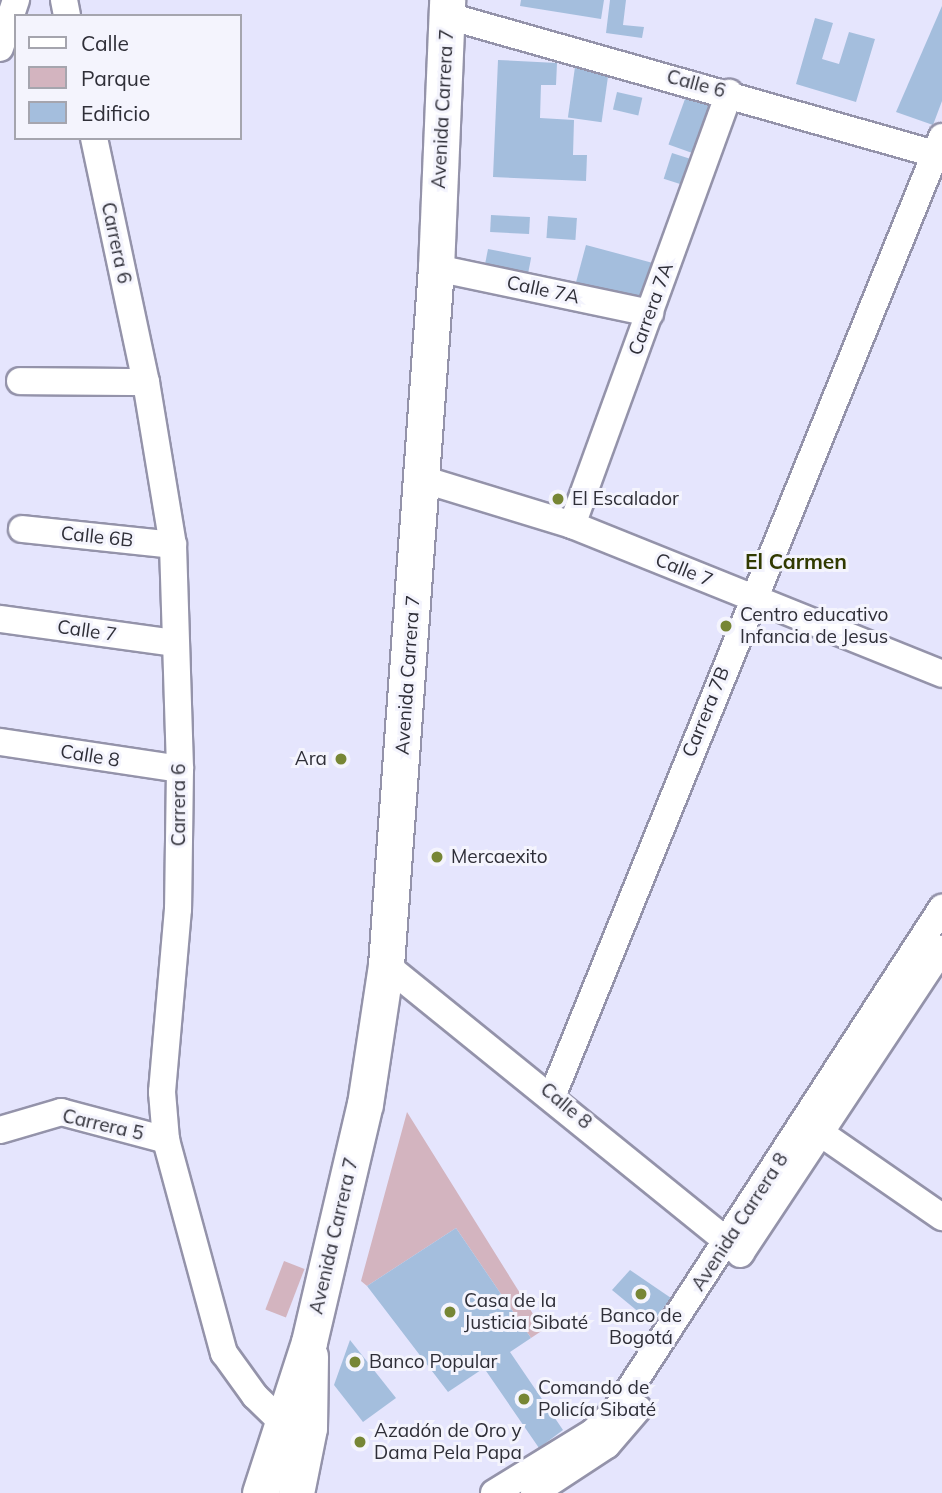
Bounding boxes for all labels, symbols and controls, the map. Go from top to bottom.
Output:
legend [14,14,242,140]
street label: Avenida Carrera 7 [427,29,459,189]
text: Calle [81,30,129,56]
text: Parque [81,65,150,91]
street label: Calle 6 [664,65,728,103]
text: Edificio [81,100,150,126]
street label: Carrera 6 [96,200,136,286]
street label: Carrera 7A [624,260,678,358]
street label: Calle 7A [505,271,581,309]
place label: El Escalador [572,488,679,510]
marker: El Escalador [550,491,566,507]
street label: Calle 6B [60,522,134,552]
street label: Calle 7 [652,548,716,592]
district label: El Carmen [745,548,847,574]
street label: Avenida Carrera 7 [391,594,425,756]
place label: Centro educativo Infancia de Jesus [740,604,888,648]
street label: Calle 7 [56,616,118,646]
marker: Centro educativo Infancia de Jesus [718,618,734,634]
street label: Carrera 7B [678,663,734,761]
street label: Calle 8 [59,740,121,772]
place label: Ara [295,748,327,770]
marker: Ara [333,751,349,767]
street label: Carrera 6 [168,764,190,846]
place label: Mercaexito [451,846,547,868]
marker: Mercaexito [429,849,445,865]
street label: Calle 8 [536,1078,596,1134]
street label: Carrera 5 [60,1105,146,1145]
street label: Avenida Carrera 8 [687,1149,793,1295]
street label: Avenida Carrera 7 [305,1156,363,1316]
marker: Banco de Bogotá [633,1286,649,1302]
place label: Casa de la Justicia Sibaté [464,1290,588,1334]
marker: Casa de la Justicia Sibaté [442,1304,458,1320]
place label: Banco de Bogotá [600,1305,682,1349]
place label: Banco Popular [369,1351,497,1373]
marker: Banco Popular [347,1354,363,1370]
place label: Comando de Policía Sibaté [538,1377,656,1421]
marker: Comando de Policía Sibaté [516,1391,532,1407]
place label: Azadón de Oro y Dama Pela Papa [374,1420,522,1464]
marker: Azadón de Oro y Dama Pela Papa [352,1434,368,1450]

